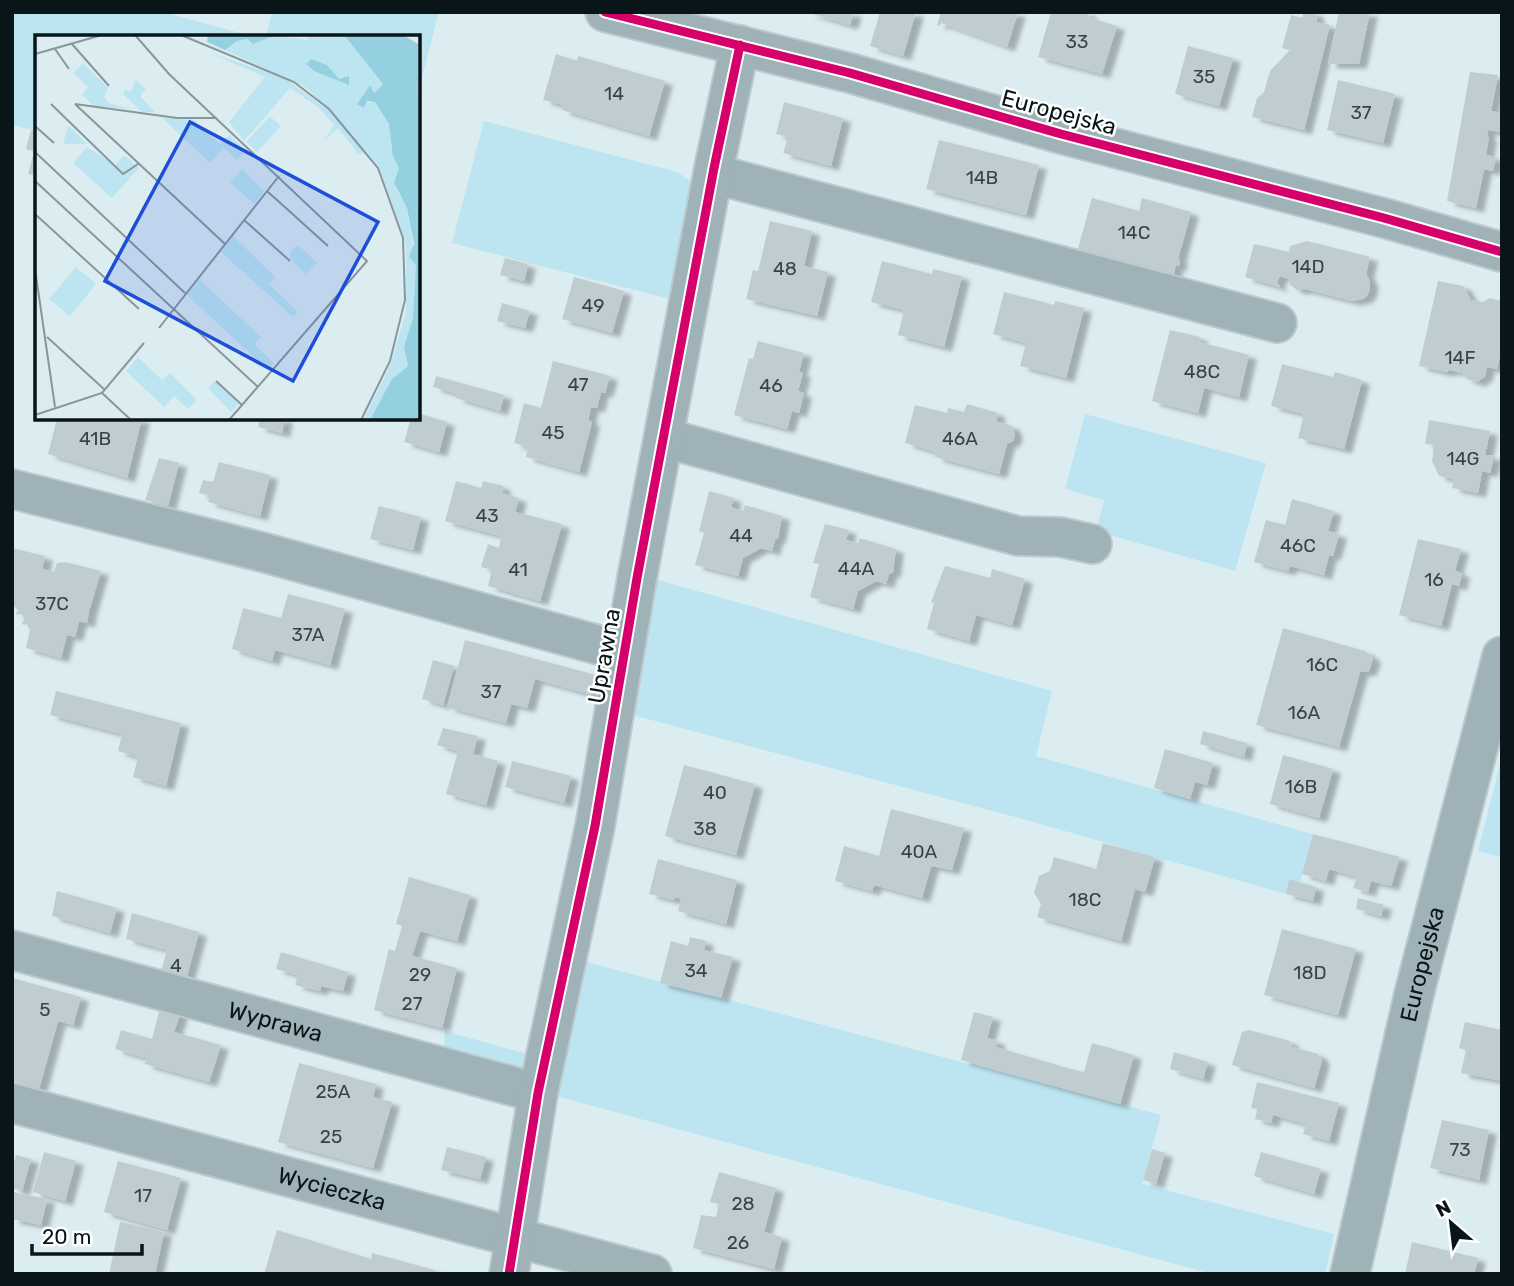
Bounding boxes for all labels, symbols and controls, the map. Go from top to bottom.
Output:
house number: 33 [1066,30,1088,53]
inset map [35,35,420,420]
house number: 35 [1193,65,1215,88]
house number: 14 [604,82,624,105]
street label: Europejska [998,83,1120,141]
house number: 37 [1350,101,1372,124]
house number: 14B [966,166,998,189]
house number: 14C [1118,221,1150,244]
house number: 14D [1291,255,1325,278]
house number: 48 [773,257,797,280]
house number: 49 [582,294,604,317]
house number: 14F [1444,346,1476,369]
house number: 48C [1184,360,1220,383]
house number: 47 [567,373,589,396]
house number: 46 [759,374,783,397]
house number: 45 [541,421,565,444]
house number: 41B [79,427,111,450]
house number: 46A [942,427,978,450]
house number: 14G [1447,447,1479,470]
house number: 43 [475,504,499,527]
house number: 44 [729,524,753,547]
house number: 46C [1280,534,1316,557]
house number: 44A [838,557,874,580]
house number: 41 [508,558,528,581]
house number: 16 [1424,568,1444,591]
house number: 37C [35,592,69,615]
street label: Uprawna [582,606,626,706]
house number: 37A [292,623,325,646]
house number: 16C [1306,653,1338,676]
house number: 37 [480,680,502,703]
house number: 16A [1288,701,1320,724]
house number: 16B [1285,775,1317,798]
house number: 40 [703,781,727,804]
house number: 38 [693,817,717,840]
house number: 40A [901,840,938,863]
house number: 18C [1069,888,1101,911]
street label: Europejska [1394,904,1450,1025]
house number: 4 [170,954,182,977]
house number: 34 [684,959,708,982]
house number: 18D [1293,961,1327,984]
house number: 29 [409,963,431,986]
house number: 27 [402,992,423,1015]
street label: Wyprawa [225,995,326,1048]
house number: 5 [39,998,51,1021]
house number: 25A [315,1080,351,1103]
house number: 25 [320,1125,342,1148]
house number: 73 [1449,1138,1471,1161]
street label: Wycieczka [275,1161,389,1216]
house number: 17 [134,1184,152,1207]
north arrow [1416,1188,1486,1258]
house number: 28 [731,1192,755,1215]
text: N [1432,1195,1455,1222]
scale bar [32,1212,142,1256]
text: 20 m [42,1224,91,1249]
house number: 26 [727,1231,749,1254]

